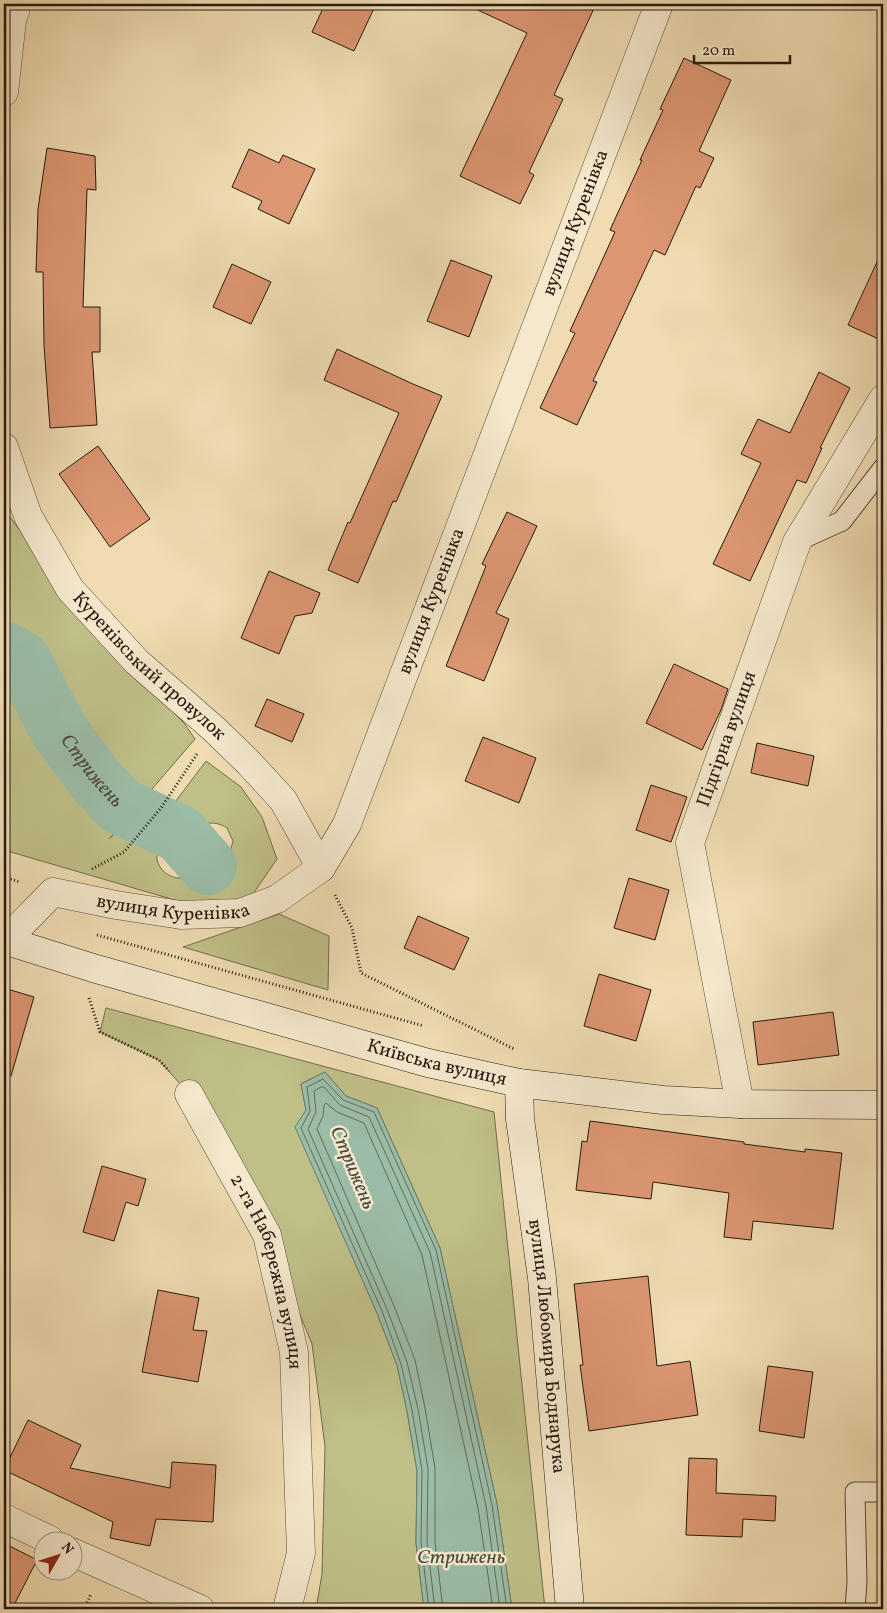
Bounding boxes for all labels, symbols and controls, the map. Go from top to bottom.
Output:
scale bar [694,32,791,64]
text: 20 m [702,41,735,62]
street label: вулиця Куренівка [536,146,615,300]
street label: вулиця Куренівка [392,525,471,678]
street label: Куренівський провулок [66,586,232,747]
street label: Підгірна вулиця [691,667,763,811]
water label: Стрижень [53,728,129,814]
street label: вулиця Куренівка [94,888,254,928]
street label: Київська вулиця [364,1033,509,1093]
water label: Стрижень [322,1122,382,1214]
street label: 2-га Набережна вулиця [223,1170,308,1370]
street label: вулиця Любомира Боднарука [521,1217,571,1475]
north arrow [32,1530,82,1580]
text: N [56,1539,78,1559]
water label: Стрижень [417,1544,505,1572]

